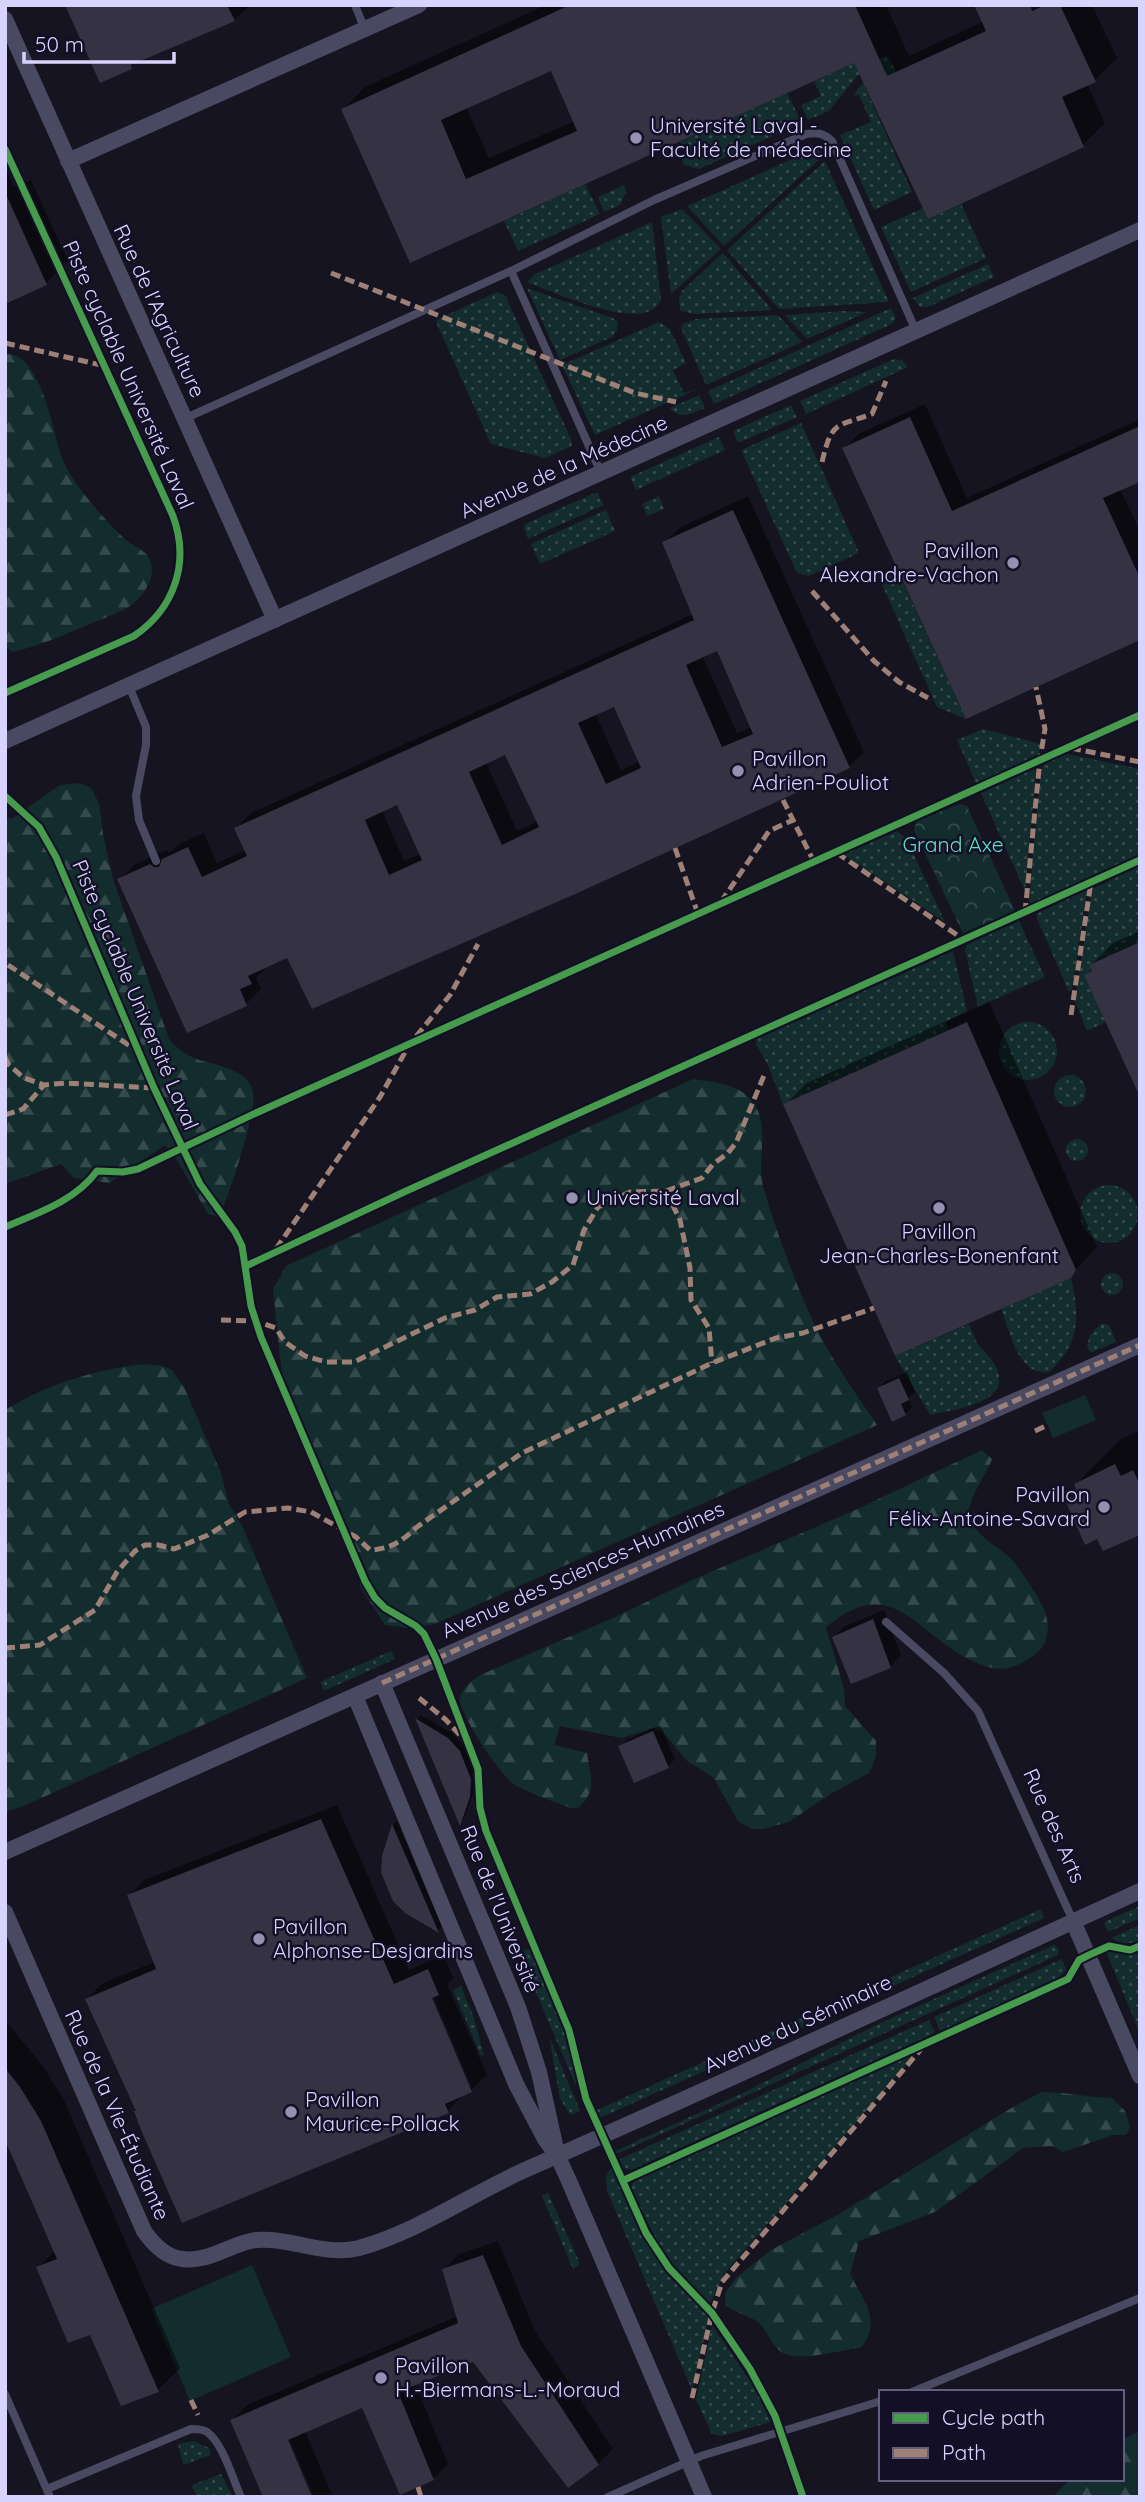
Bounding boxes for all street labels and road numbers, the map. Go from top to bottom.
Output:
street label: Rue de l'Agriculture [108,220,211,401]
street label: Piste cyclable Université Laval [58,236,200,513]
street label: Avenue de la Médecine [456,409,671,524]
street label: Piste cyclable Université Laval [67,855,205,1134]
street label: Avenue des Sciences-Humaines [437,1495,728,1643]
street label: Rue des Arts [1018,1764,1092,1887]
street label: Rue de l'Université [455,1821,546,1996]
street label: Avenue du Séminaire [699,1968,896,2078]
street label: Rue de la Vie-Étudiante [60,2005,176,2224]

